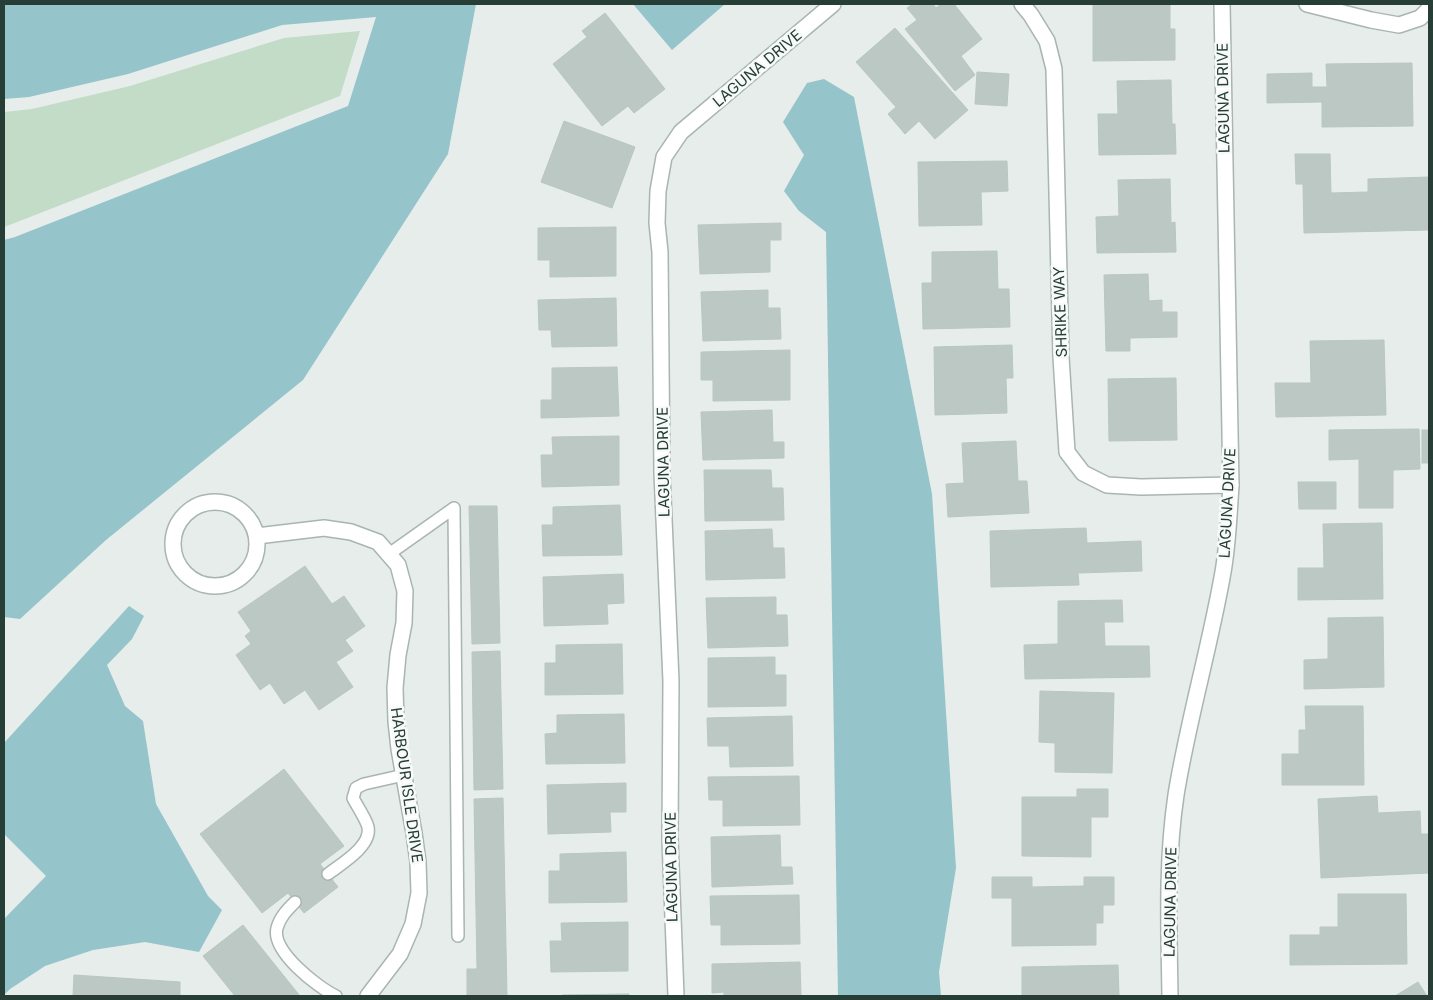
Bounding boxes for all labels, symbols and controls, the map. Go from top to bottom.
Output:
street label: LAGUNA DRIVE [709,25,805,111]
street label: LAGUNA DRIVE [1213,43,1233,153]
street label: SHRIKE WAY [1049,266,1071,358]
street label: LAGUNA DRIVE [653,407,673,517]
street label: LAGUNA DRIVE [1215,447,1239,559]
street label: HARBOUR ISLE DRIVE [387,706,427,864]
street label: LAGUNA DRIVE [661,812,681,922]
street label: LAGUNA DRIVE [1160,847,1180,957]

